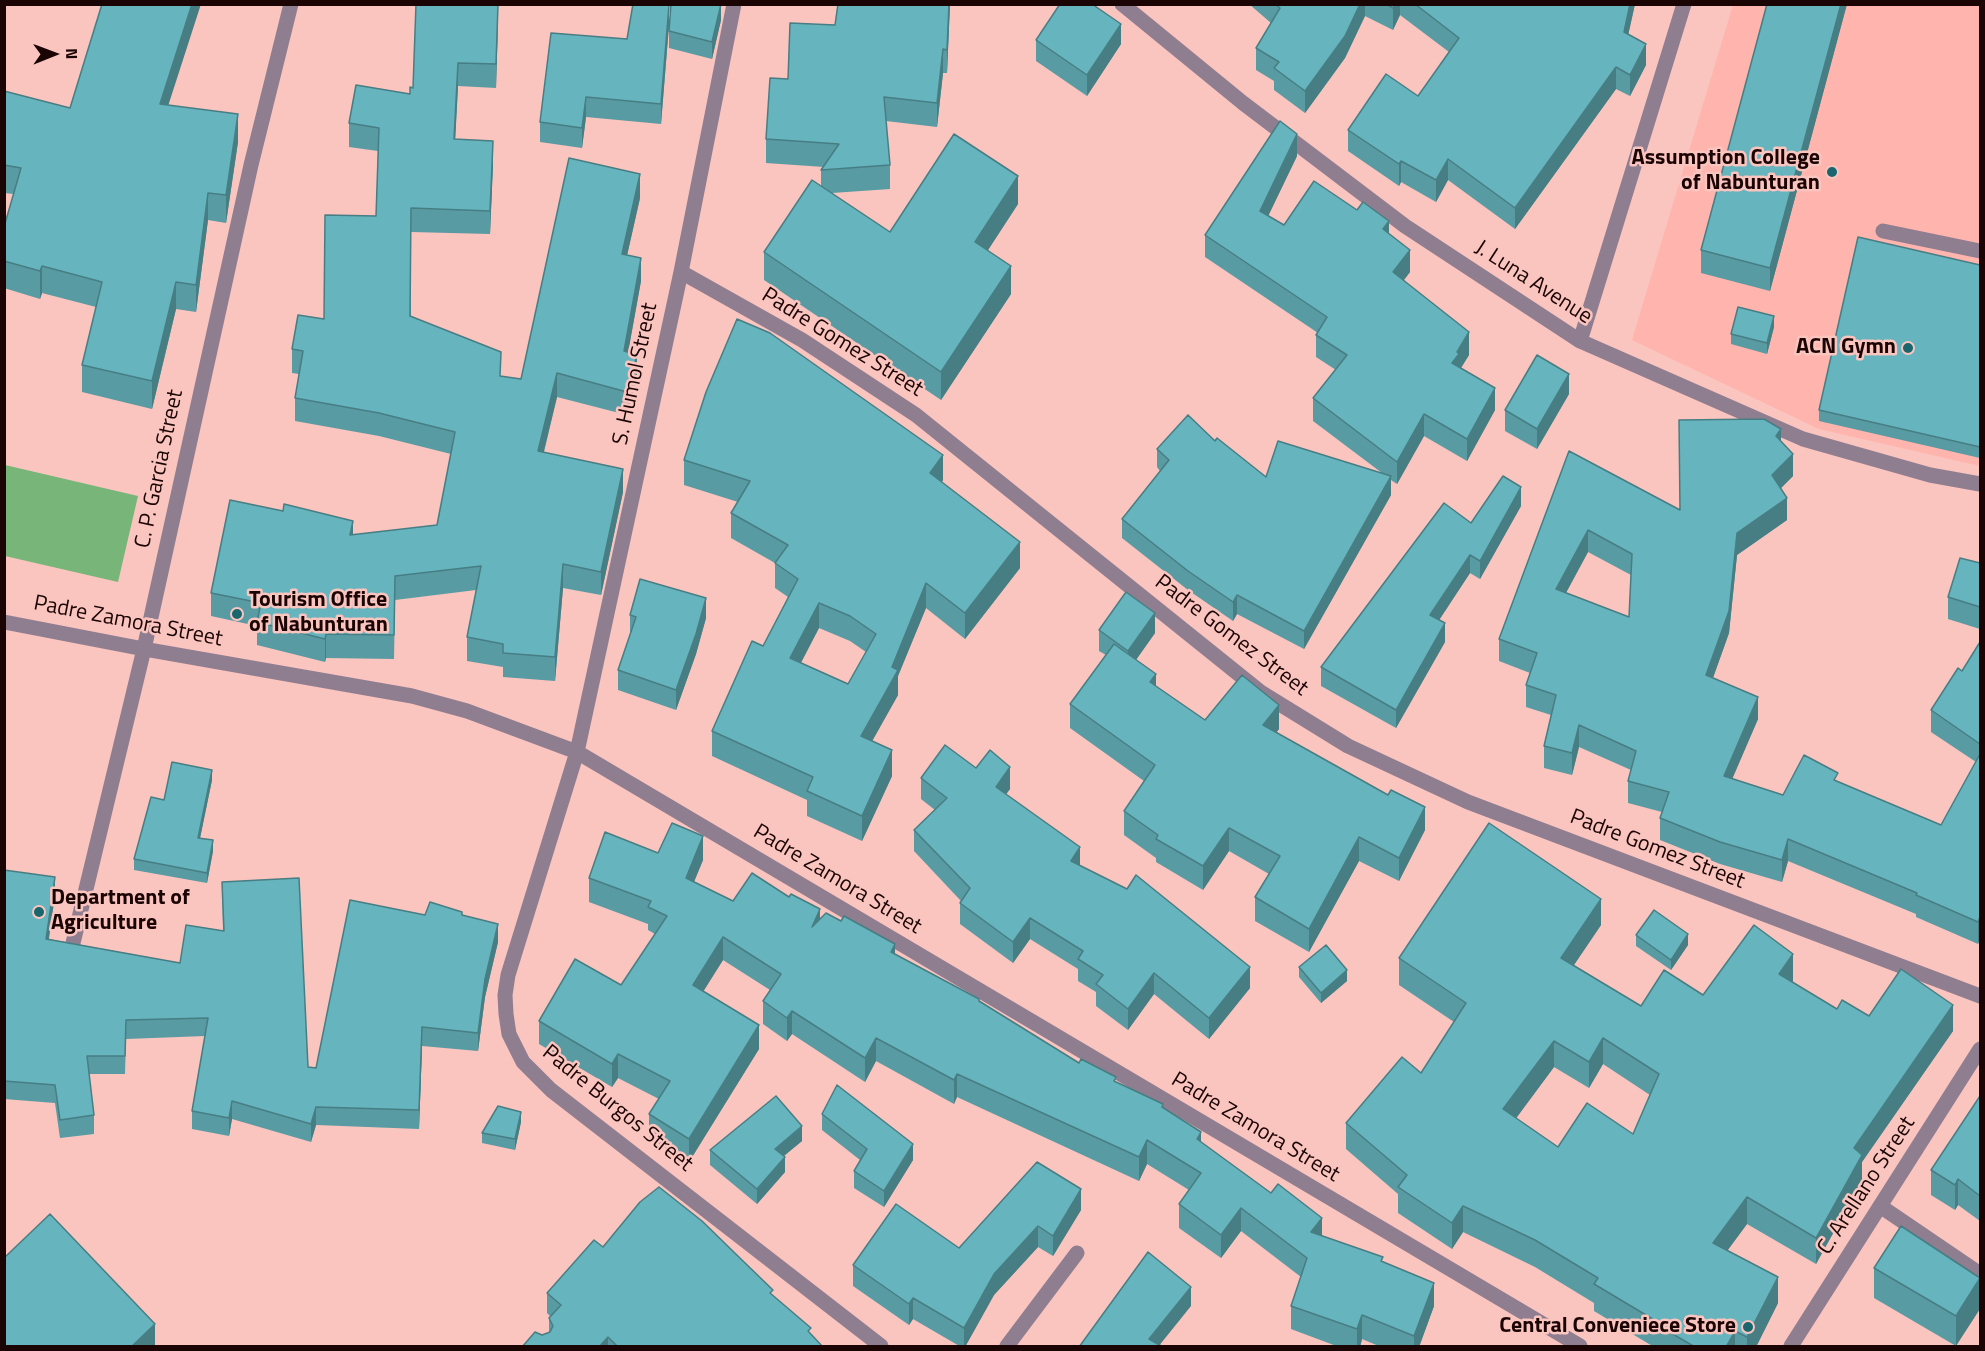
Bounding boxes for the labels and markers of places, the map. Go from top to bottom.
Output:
place label: Assumption College of Nabunturan [1631,146,1820,198]
marker: Assumption College of Nabunturan [1825,165,1839,179]
place label: ACN Gymn [1796,335,1896,361]
marker: ACN Gymn [1901,341,1915,355]
place label: Tourism Office of Nabunturan [249,588,388,640]
marker: Tourism Office of Nabunturan [230,607,244,621]
place label: Department of Agriculture [51,886,190,938]
marker: Department of Agriculture [32,905,46,919]
place label: Central Conveniece Store [1499,1314,1736,1340]
marker: Central Conveniece Store [1741,1320,1755,1334]

